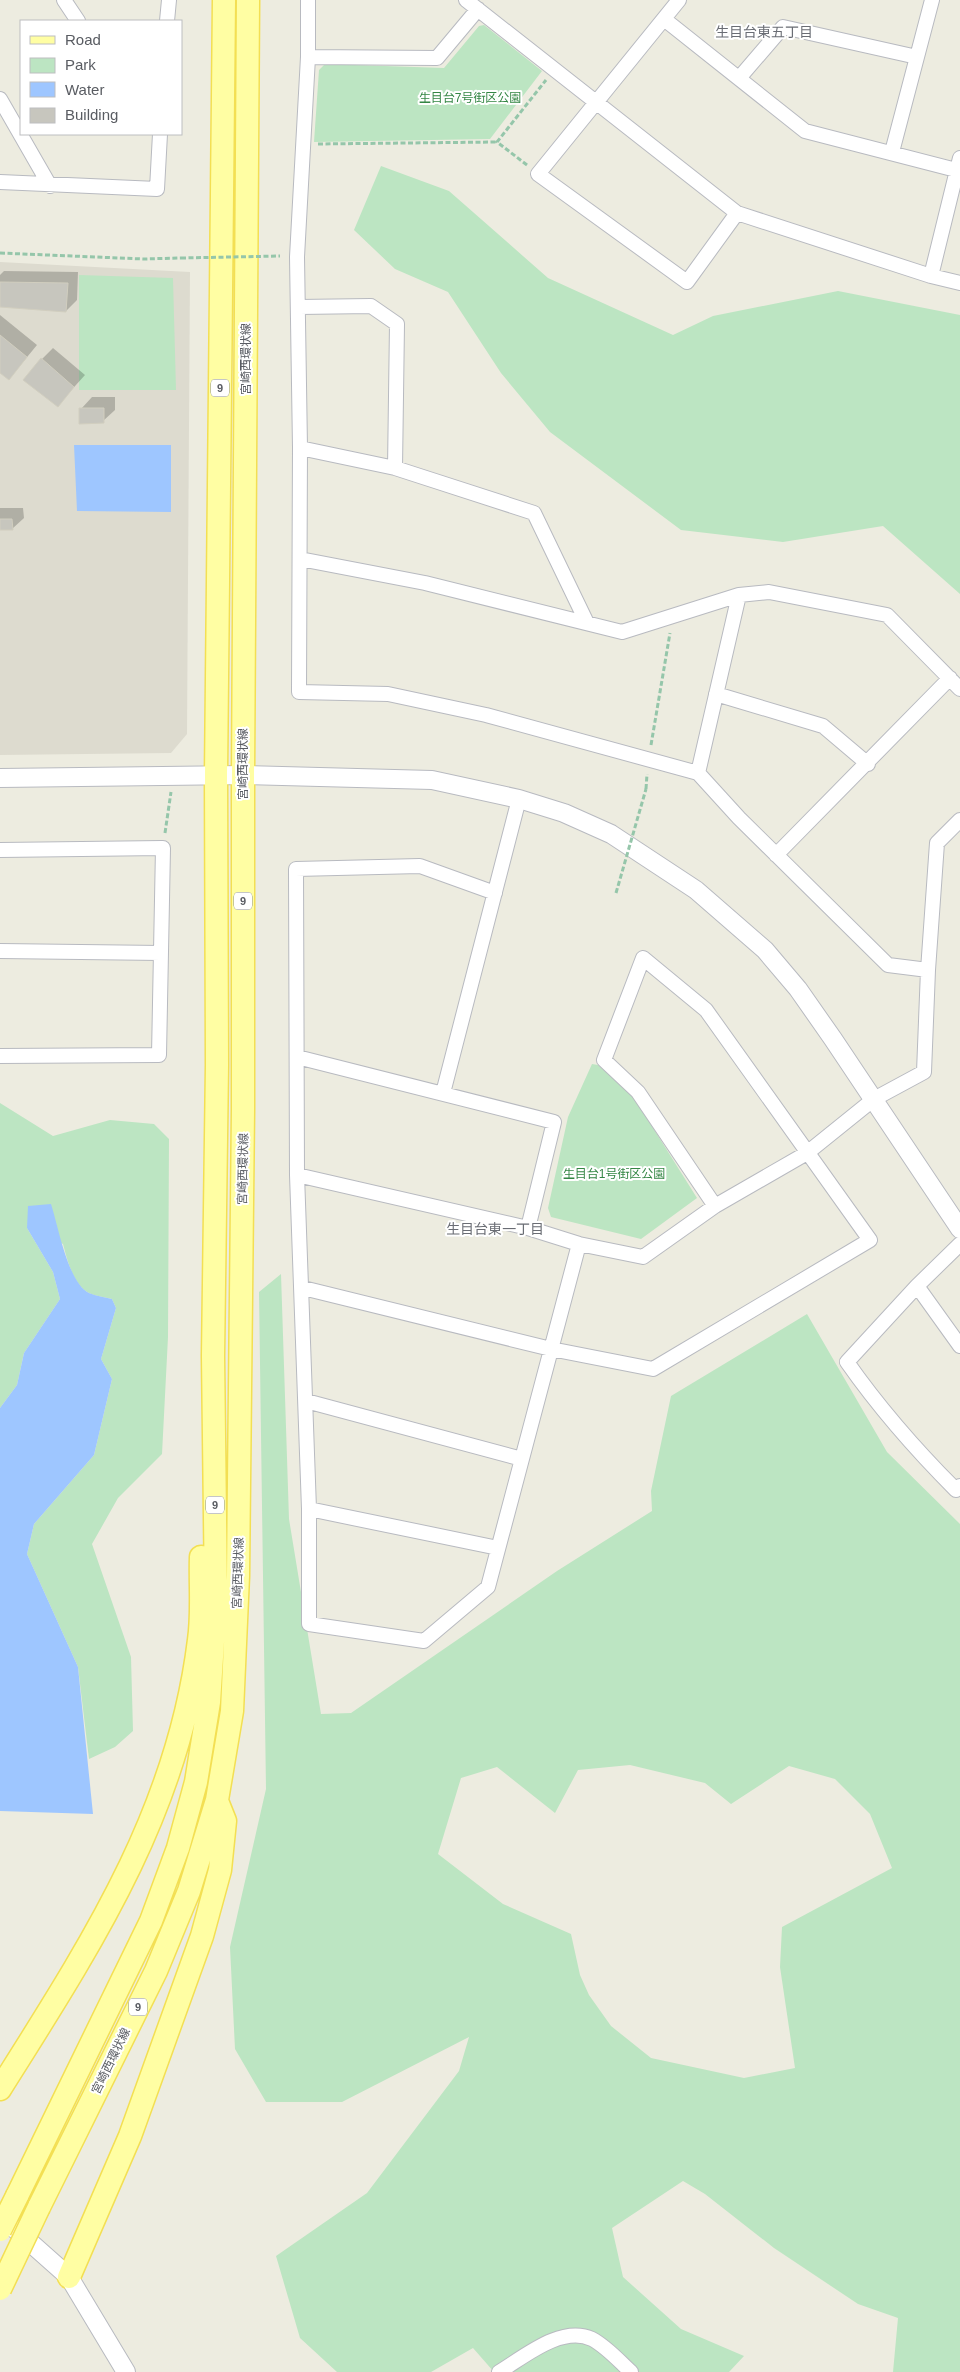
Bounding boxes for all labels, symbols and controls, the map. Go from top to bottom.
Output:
legend [20,20,182,135]
district label: 生目台東五丁目 [715,24,813,40]
text: Road [65,31,101,48]
text: Park [65,56,96,73]
text: Water [65,81,104,98]
park label: 生目台7号街区公園 [419,91,521,105]
text: Building [65,106,118,123]
street label: 宮崎西環状線 [239,323,253,395]
road number: 9 [211,379,229,396]
street label: 宮崎西環状線 [236,728,250,800]
road number: 9 [234,892,252,909]
street label: 宮崎西環状線 [235,1133,251,1205]
park label: 生目台1号街区公園 [563,1167,665,1181]
district label: 生目台東一丁目 [446,1221,544,1237]
road number: 9 [206,1496,224,1514]
street label: 宮崎西環状線 [230,1537,246,1609]
road number: 9 [129,1998,147,2015]
street label: 宮崎西環状線 [89,2026,133,2096]

